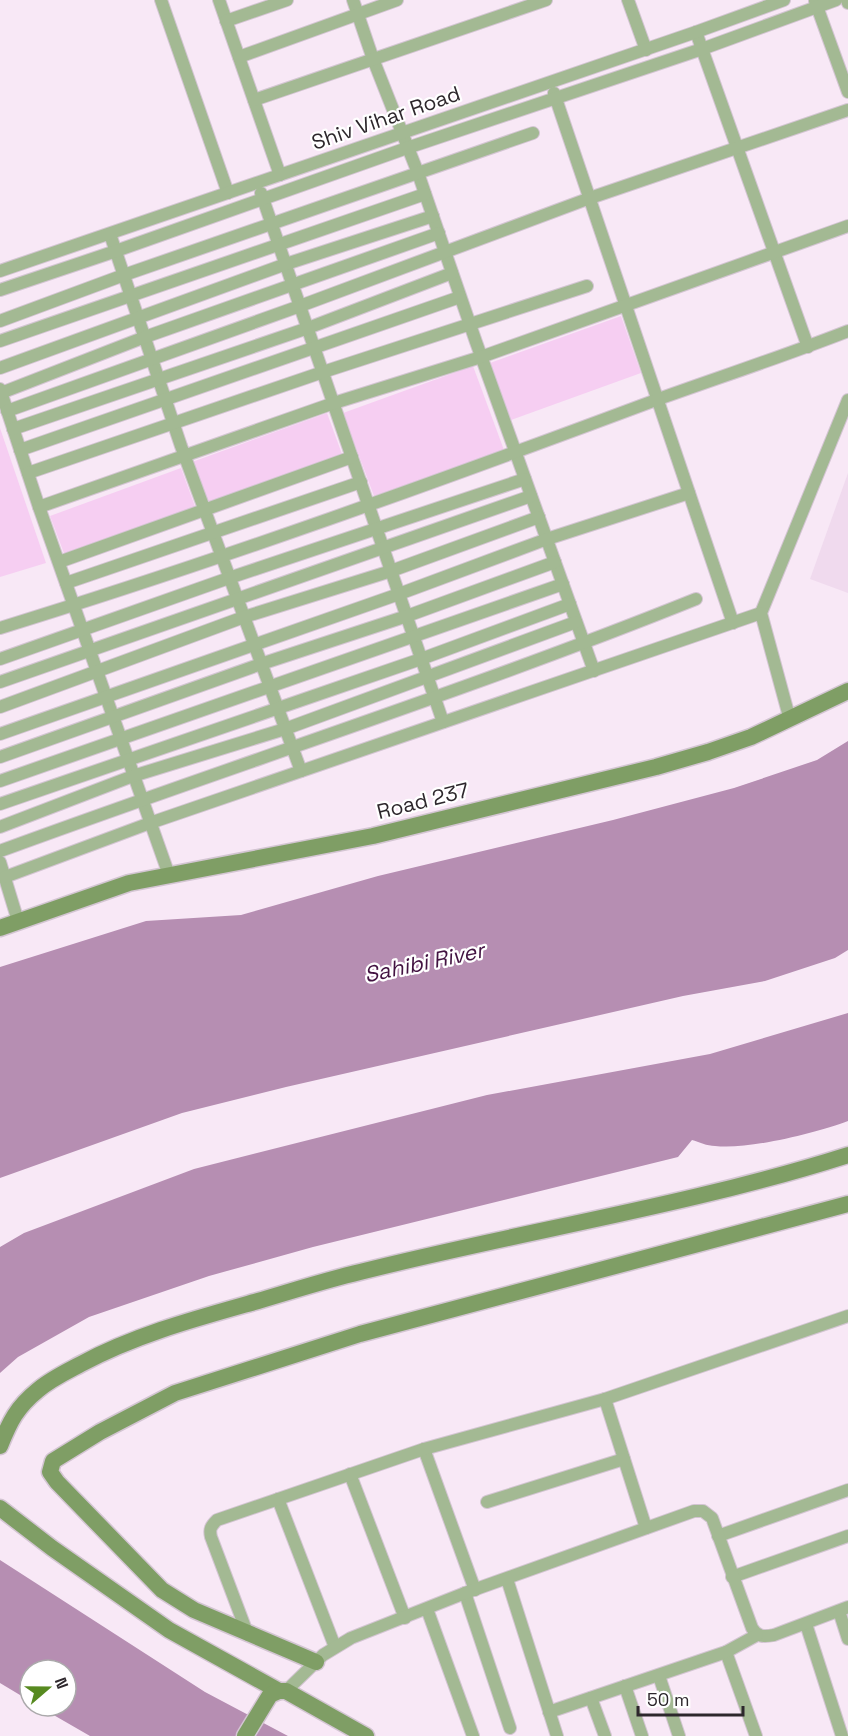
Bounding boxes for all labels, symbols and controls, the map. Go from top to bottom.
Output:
street label: Shiv Vihar Road [308,79,464,156]
street label: Road 237 [374,776,472,825]
water label: Sahibi River [361,935,489,988]
north arrow [18,1658,78,1718]
text: N [50,1674,73,1692]
scale bar [638,1679,743,1717]
text: 50 m [647,1688,689,1711]

